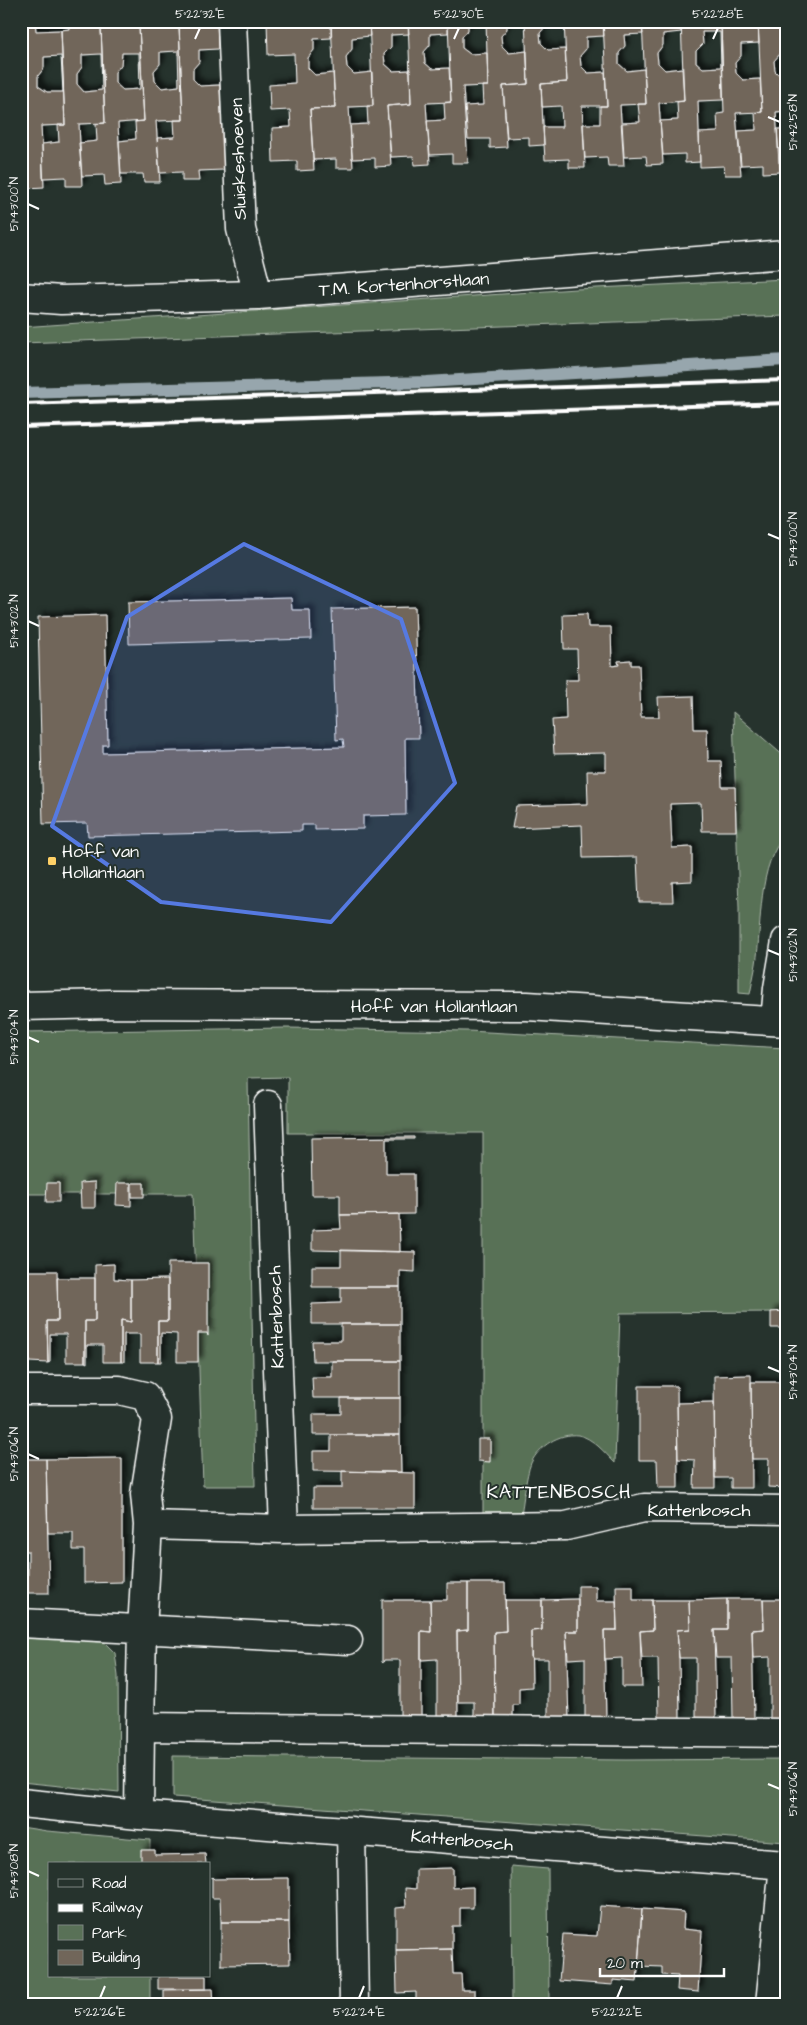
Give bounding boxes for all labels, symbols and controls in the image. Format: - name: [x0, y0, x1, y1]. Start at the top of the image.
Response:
- text: 5°22'32"E: [175, 6, 225, 23]
- text: 5°22'30"E: [434, 6, 484, 23]
- text: 5°22'28"E: [692, 6, 744, 23]
- text: 51°42'58"N: [785, 93, 802, 150]
- street label: Sluiskeshoeven: [224, 98, 253, 220]
- text: 51°43'00"N: [6, 176, 23, 231]
- street label: T.M. Kortenhorstlaan: [318, 266, 490, 303]
- text: 51°43'00"N: [785, 511, 802, 566]
- text: 51°43'02"N: [6, 594, 23, 648]
- place label: Hoff van Hollantlaan: [62, 839, 144, 885]
- marker: Hoff van Hollantlaan: [46, 855, 58, 867]
- text: 51°43'02"N: [785, 928, 802, 982]
- street label: Hoff van Hollantlaan: [351, 994, 517, 1019]
- text: 51°43'04"N: [6, 1009, 23, 1064]
- street label: Kattenbosch: [262, 1265, 291, 1369]
- text: 51°43'04"N: [785, 1344, 802, 1399]
- text: 51°43'06"N: [6, 1426, 23, 1481]
- district label: KATTENBOSCH: [487, 1479, 631, 1506]
- street label: Kattenbosch: [648, 1498, 751, 1523]
- text: 51°43'06"N: [785, 1761, 802, 1816]
- street label: Kattenbosch: [410, 1824, 514, 1857]
- text: 51°43'08"N: [6, 1843, 23, 1898]
- legend: [48, 1862, 210, 1978]
- text: Road: [92, 1873, 127, 1894]
- text: Railway: [92, 1897, 143, 1919]
- text: Park: [92, 1923, 127, 1944]
- scale bar: [600, 1945, 723, 1977]
- text: Building: [92, 1947, 140, 1969]
- text: 20 m: [607, 1953, 643, 1974]
- text: 5°22'26"E: [74, 2004, 126, 2021]
- text: 5°22'24"E: [333, 2004, 385, 2021]
- text: 5°22'22"E: [592, 2004, 642, 2021]

